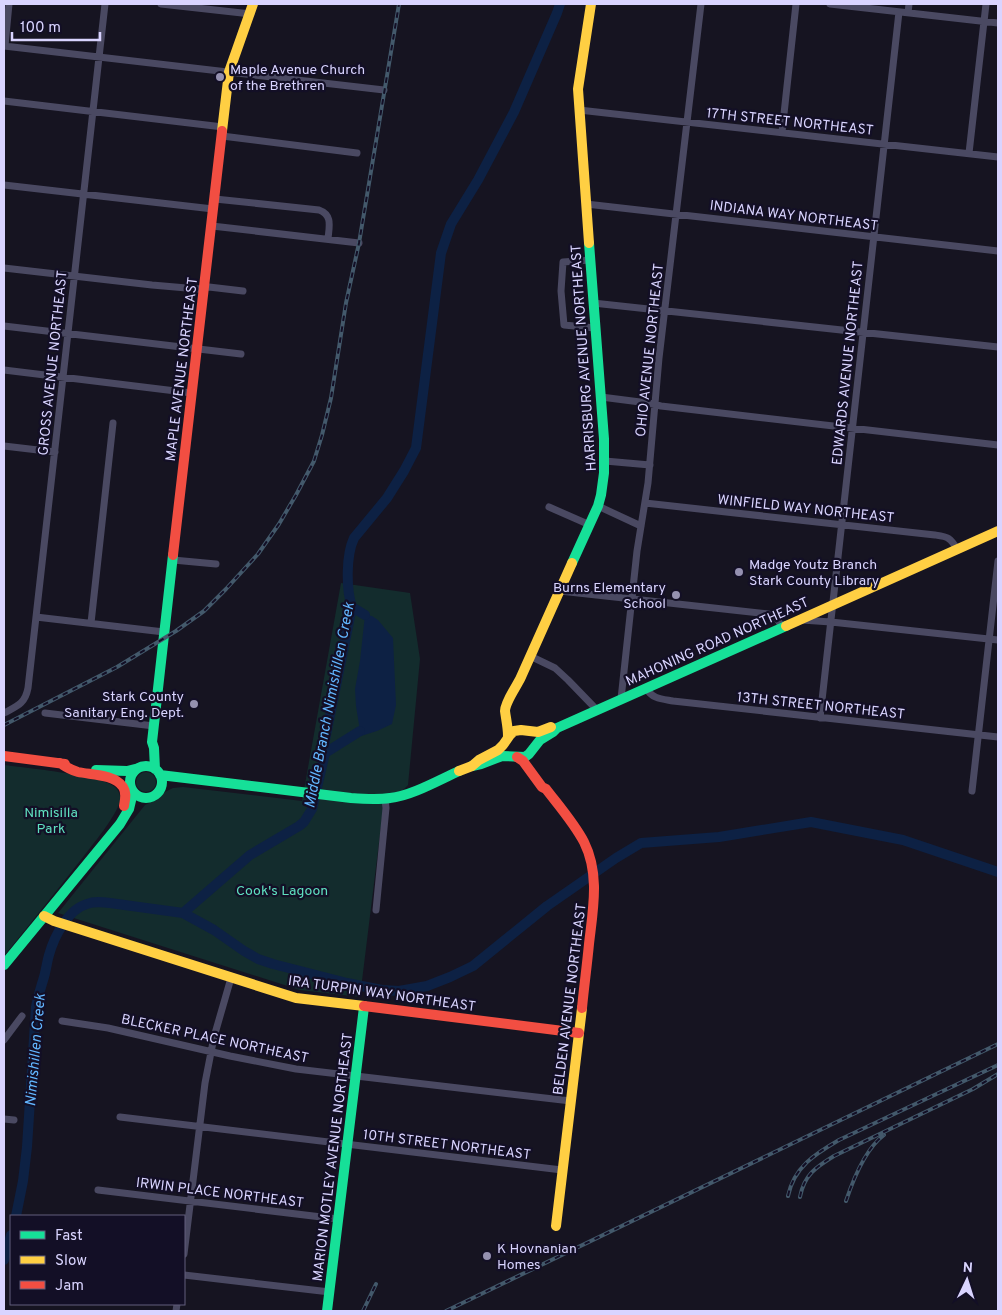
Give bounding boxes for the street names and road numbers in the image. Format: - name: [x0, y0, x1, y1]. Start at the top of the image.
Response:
- street label: 17TH STREET NORTHEAST: [705, 105, 874, 140]
- street label: INDIANA WAY NORTHEAST: [709, 198, 879, 235]
- street label: HARRISBURG AVENUE NORTHEAST: [568, 244, 601, 472]
- street label: EDWARDS AVENUE NORTHEAST: [829, 260, 868, 466]
- street label: OHIO AVENUE NORTHEAST: [633, 263, 668, 438]
- street label: GROSS AVENUE NORTHEAST: [35, 270, 72, 457]
- street label: MAPLE AVENUE NORTHEAST: [163, 276, 202, 462]
- street label: WINFIELD WAY NORTHEAST: [717, 492, 895, 527]
- street label: MAHONING ROAD NORTHEAST: [623, 594, 812, 691]
- street label: 13TH STREET NORTHEAST: [736, 689, 906, 724]
- street label: BELDEN AVENUE NORTHEAST: [550, 902, 591, 1096]
- street label: IRA TURPIN WAY NORTHEAST: [287, 973, 477, 1016]
- street label: BLECKER PLACE NORTHEAST: [119, 1011, 310, 1068]
- street label: MARION MOTLEY AVENUE NORTHEAST: [310, 1032, 357, 1282]
- street label: 10TH STREET NORTHEAST: [362, 1127, 532, 1164]
- street label: IRWIN PLACE NORTHEAST: [135, 1175, 305, 1212]

